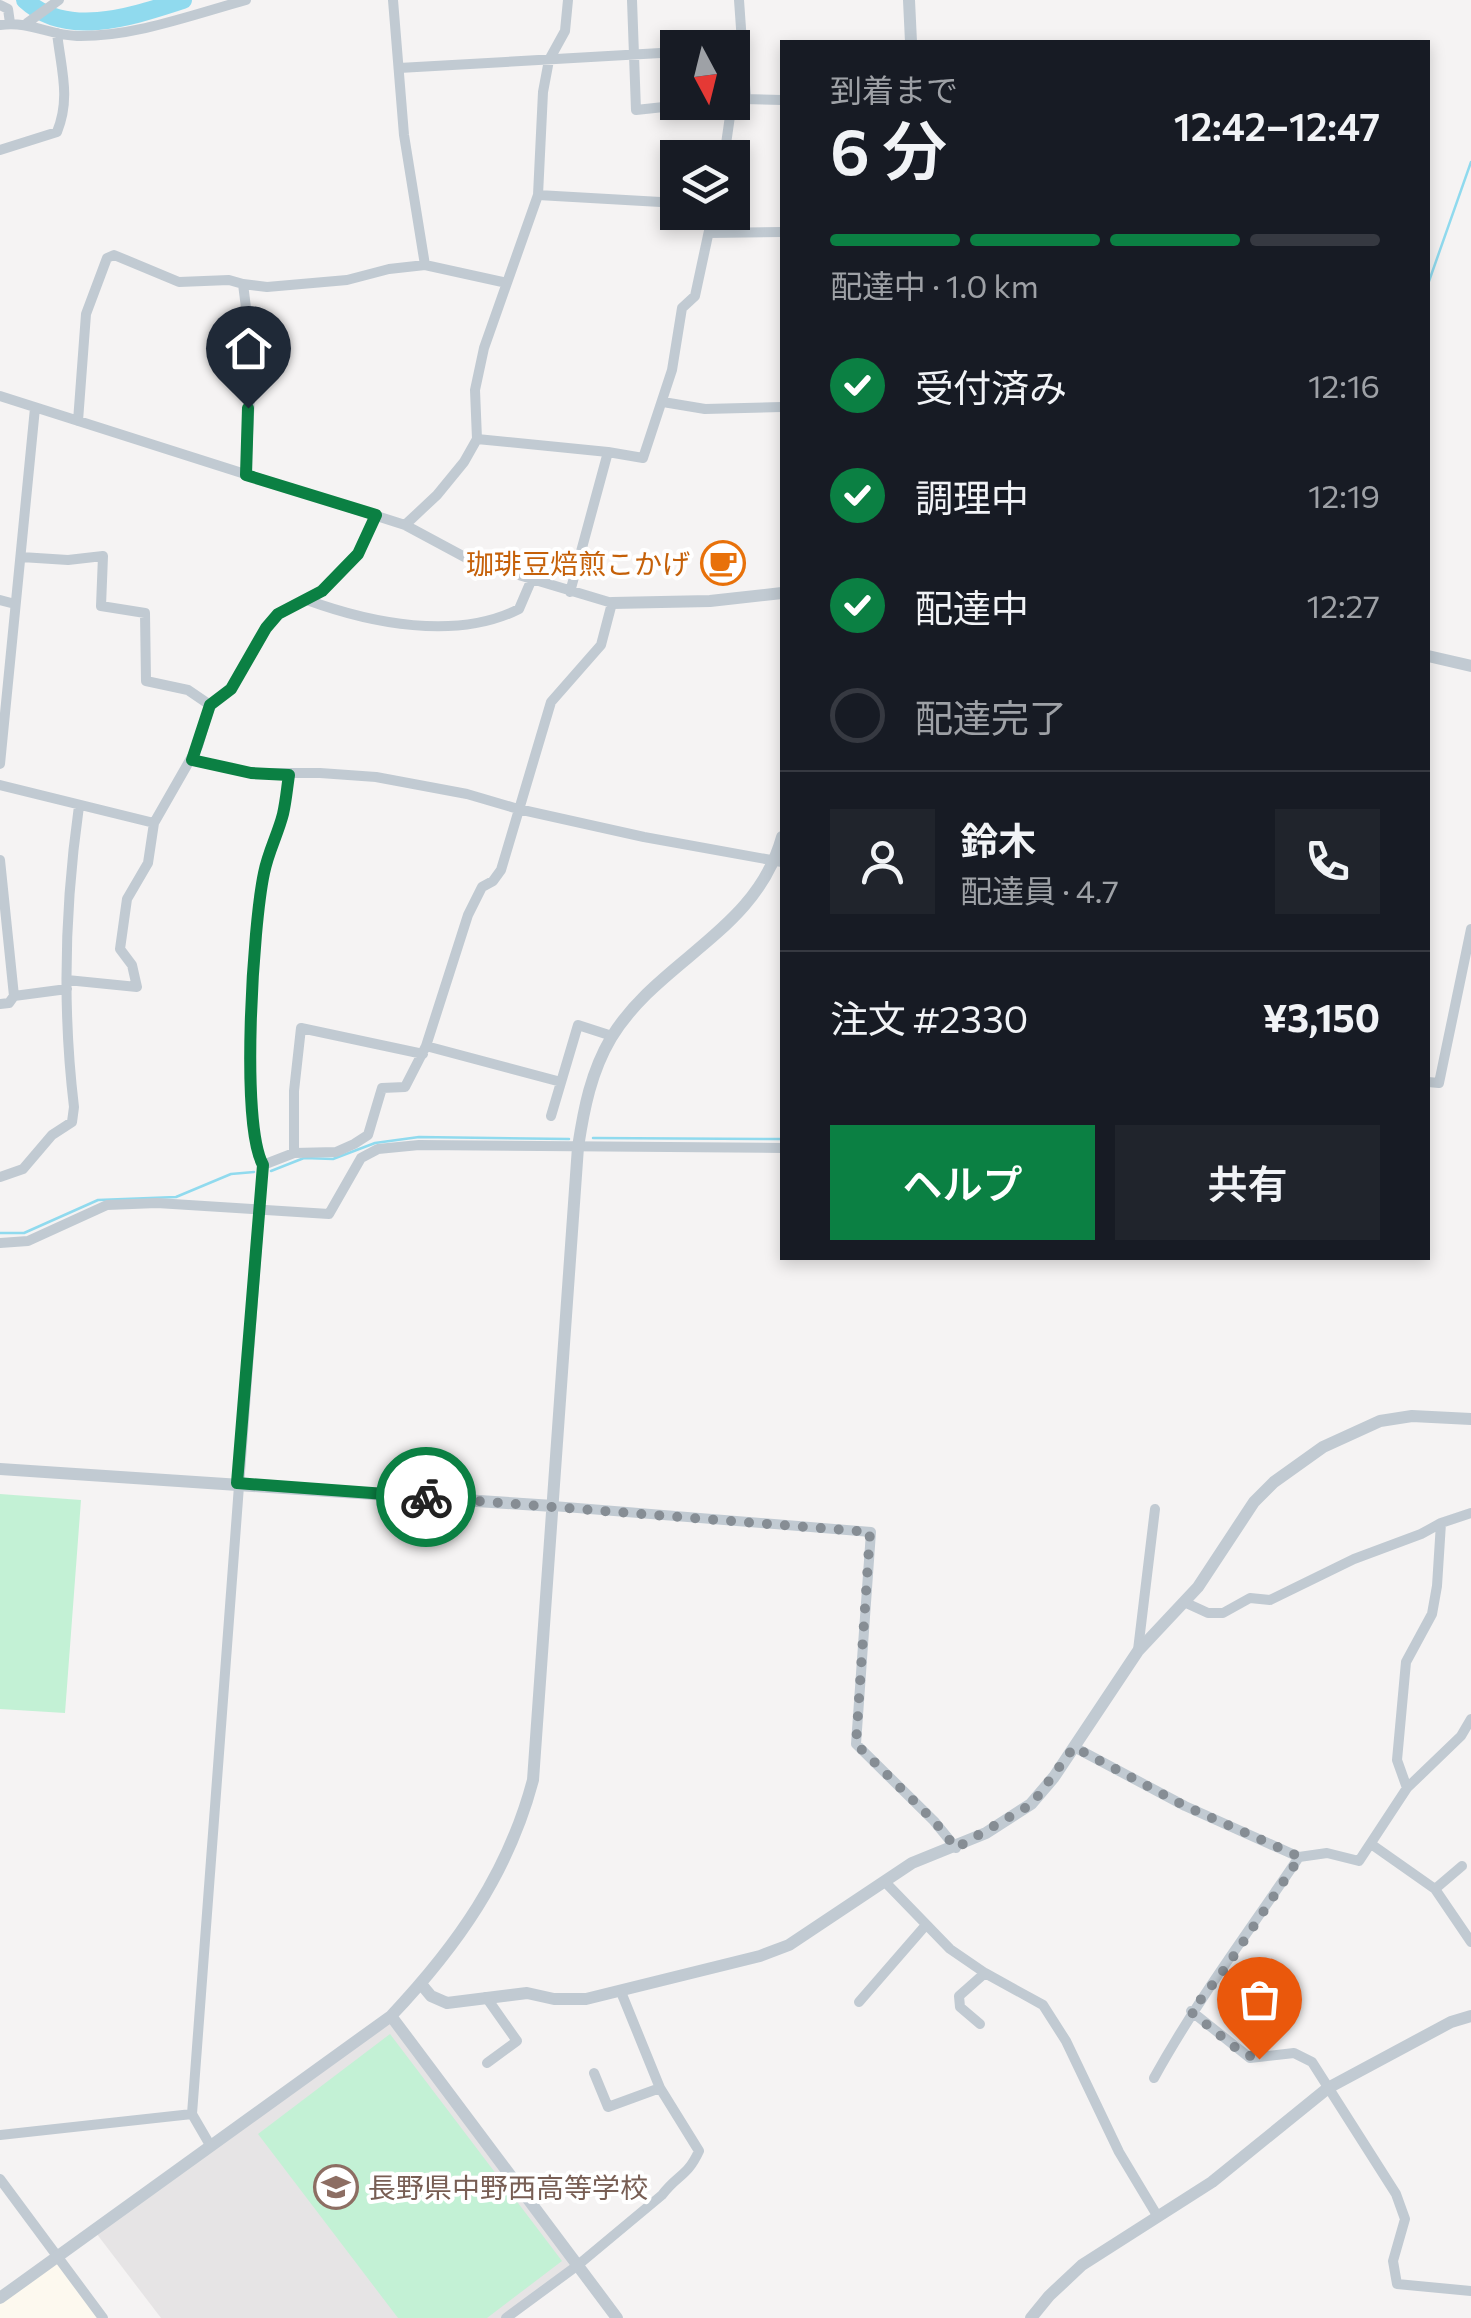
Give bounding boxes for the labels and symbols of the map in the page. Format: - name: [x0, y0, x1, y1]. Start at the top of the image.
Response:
- north arrow: [660, 30, 750, 120]
- pin: [206, 306, 291, 409]
- cafe icon: 珈琲豆焙煎こかげ: [700, 540, 746, 586]
- place label: 珈琲豆焙煎こかげ: [466, 546, 690, 580]
- courier: [376, 1447, 476, 1547]
- pin: [1217, 1957, 1302, 2060]
- school or university icon: 長野県中野西高等学校: [313, 2164, 359, 2210]
- place label: 長野県中野西高等学校: [368, 2170, 648, 2204]

